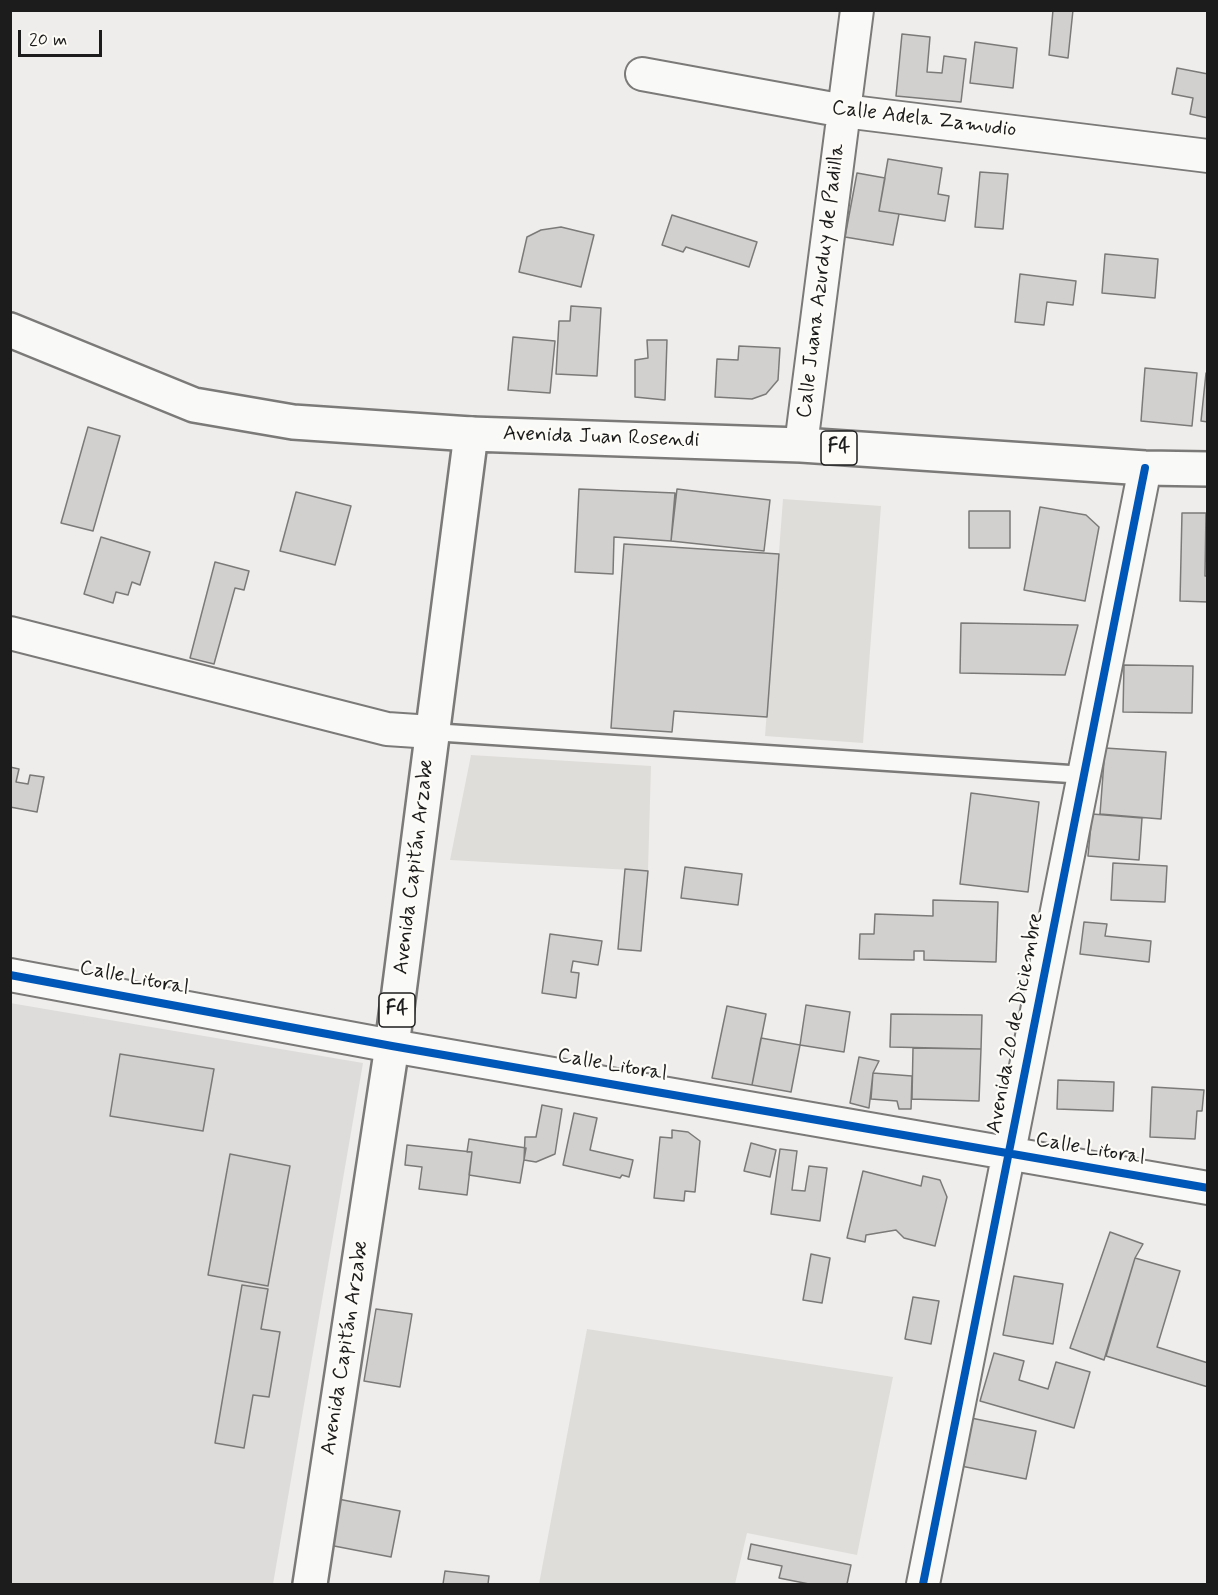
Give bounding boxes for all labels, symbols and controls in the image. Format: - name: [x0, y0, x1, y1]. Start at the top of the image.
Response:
- scale bar: [21, 18, 105, 56]
- text: 20 m: [29, 28, 67, 52]
- street label: Calle Adela Zamudio: [830, 96, 1018, 144]
- street label: Calle Juana Azurduy de Padilla: [793, 142, 851, 420]
- street label: Avenida Juan Rosendi: [502, 422, 700, 454]
- road number: F4: [821, 431, 857, 465]
- street label: Avenida Capitán Arzabe: [389, 758, 441, 976]
- street label: Avenida 20 de Diciembre: [982, 911, 1050, 1135]
- street label: Calle Litoral: [77, 956, 191, 1002]
- road number: F4: [379, 993, 415, 1027]
- street label: Calle Litoral: [555, 1044, 669, 1088]
- street label: Calle Litoral: [1033, 1128, 1147, 1172]
- street label: Avenida Capitán Arzabe: [317, 1239, 375, 1457]

